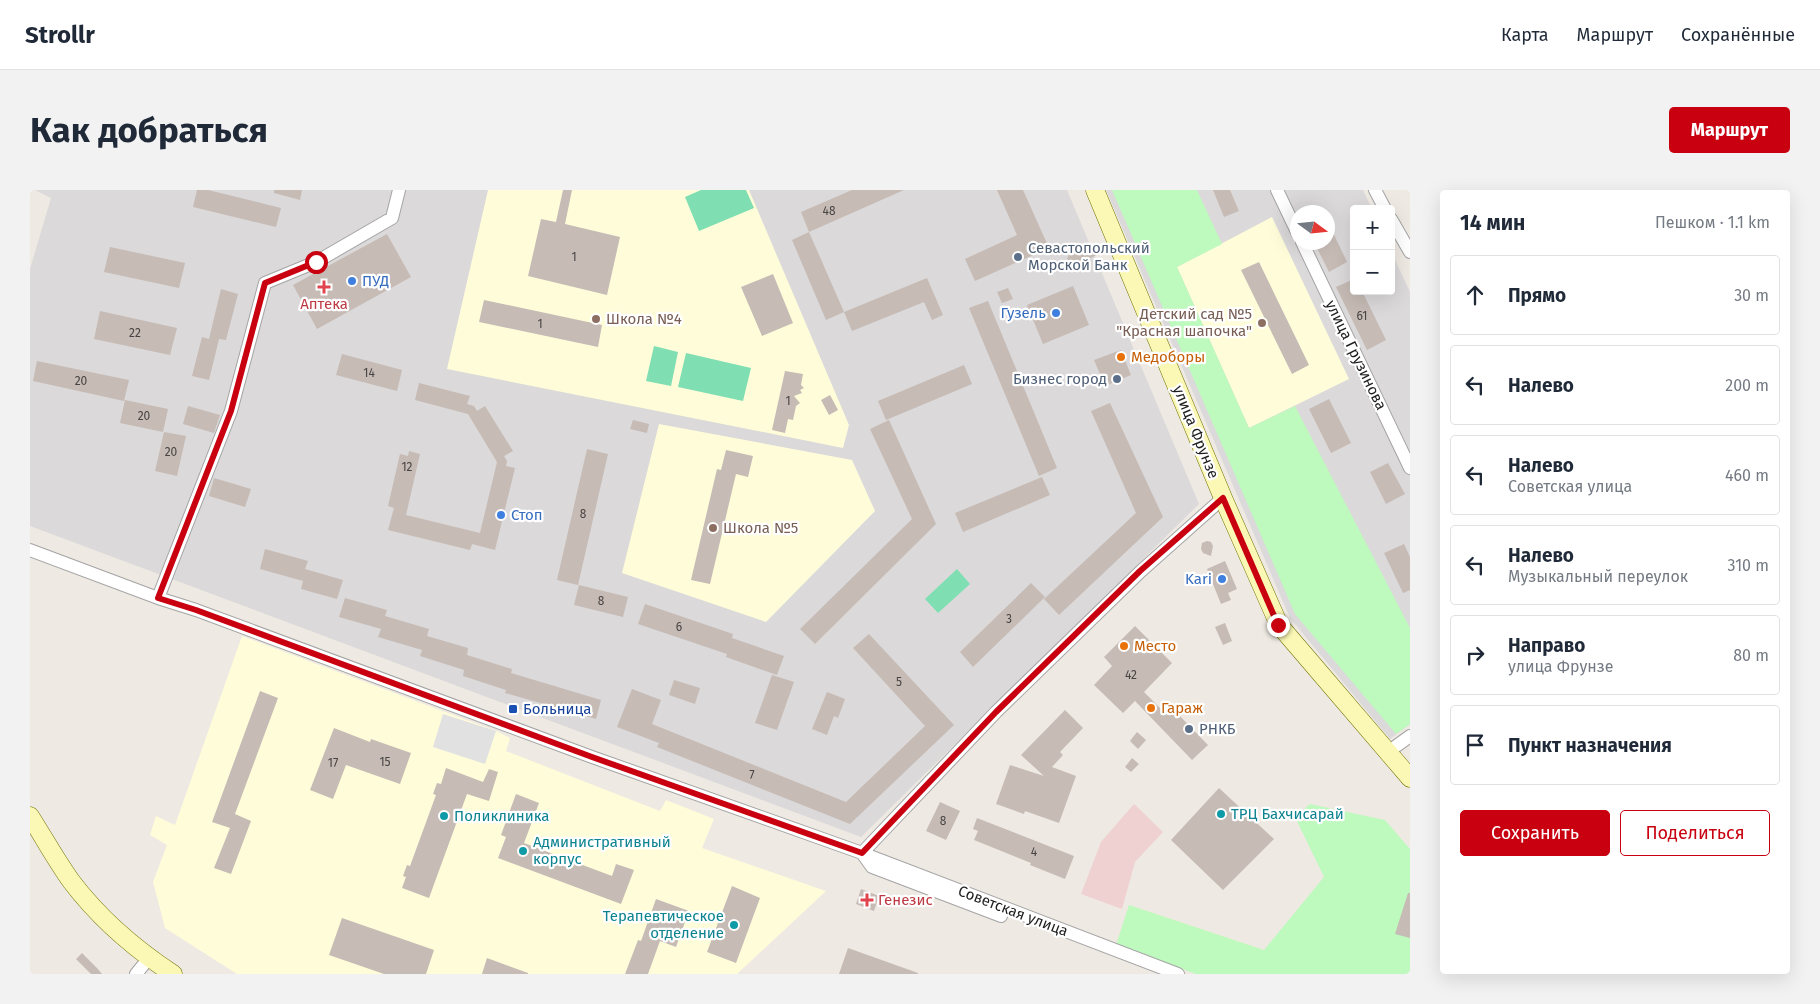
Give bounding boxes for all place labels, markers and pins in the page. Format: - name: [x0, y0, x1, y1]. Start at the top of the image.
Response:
- place label: Севастопольский Морской Банк: [1028, 239, 1150, 274]
- marker: Севастопольский Морской Банк: [1012, 251, 1024, 263]
- place label: ПУД: [362, 272, 389, 290]
- marker: ПУД: [346, 275, 358, 287]
- marker: Аптека: [318, 281, 330, 293]
- place label: Аптека: [300, 295, 348, 313]
- place label: Гузель: [1001, 304, 1046, 322]
- place label: Детский сад №5 "Красная шапочка": [1116, 305, 1252, 340]
- marker: Гузель: [1050, 307, 1062, 319]
- place label: Школа №4: [606, 310, 682, 328]
- marker: Школа №4: [590, 313, 602, 325]
- marker: Детский сад №5 "Красная шапочка": [1256, 317, 1268, 329]
- place label: Медоборы: [1131, 348, 1205, 366]
- marker: Медоборы: [1115, 351, 1127, 363]
- place label: Бизнес город: [1013, 370, 1107, 388]
- marker: Бизнес город: [1111, 373, 1123, 385]
- place label: Стоп: [511, 506, 543, 524]
- marker: Стоп: [495, 509, 507, 521]
- place label: Школа №5: [723, 519, 798, 537]
- marker: Школа №5: [707, 522, 719, 534]
- place label: Kari: [1185, 570, 1212, 588]
- marker: Kari: [1216, 573, 1228, 585]
- place label: Место: [1134, 637, 1176, 655]
- marker: Место: [1118, 640, 1130, 652]
- place label: Гараж: [1161, 699, 1203, 717]
- place label: Больница: [523, 700, 592, 718]
- marker: Гараж: [1145, 702, 1157, 714]
- marker: Больница: [507, 703, 519, 715]
- place label: РНКБ: [1199, 720, 1236, 738]
- marker: РНКБ: [1183, 723, 1195, 735]
- place label: ТРЦ Бахчисарай: [1231, 805, 1344, 823]
- place label: Поликлиника: [454, 807, 549, 825]
- marker: ТРЦ Бахчисарай: [1215, 808, 1227, 820]
- marker: Поликлиника: [438, 810, 450, 822]
- place label: Административный корпус: [533, 833, 671, 868]
- marker: Административный корпус: [517, 845, 529, 857]
- place label: Генезис: [878, 891, 933, 909]
- marker: Генезис: [860, 893, 874, 907]
- place label: Терапевтическое отделение: [603, 907, 724, 942]
- marker: Терапевтическое отделение: [728, 919, 740, 931]

